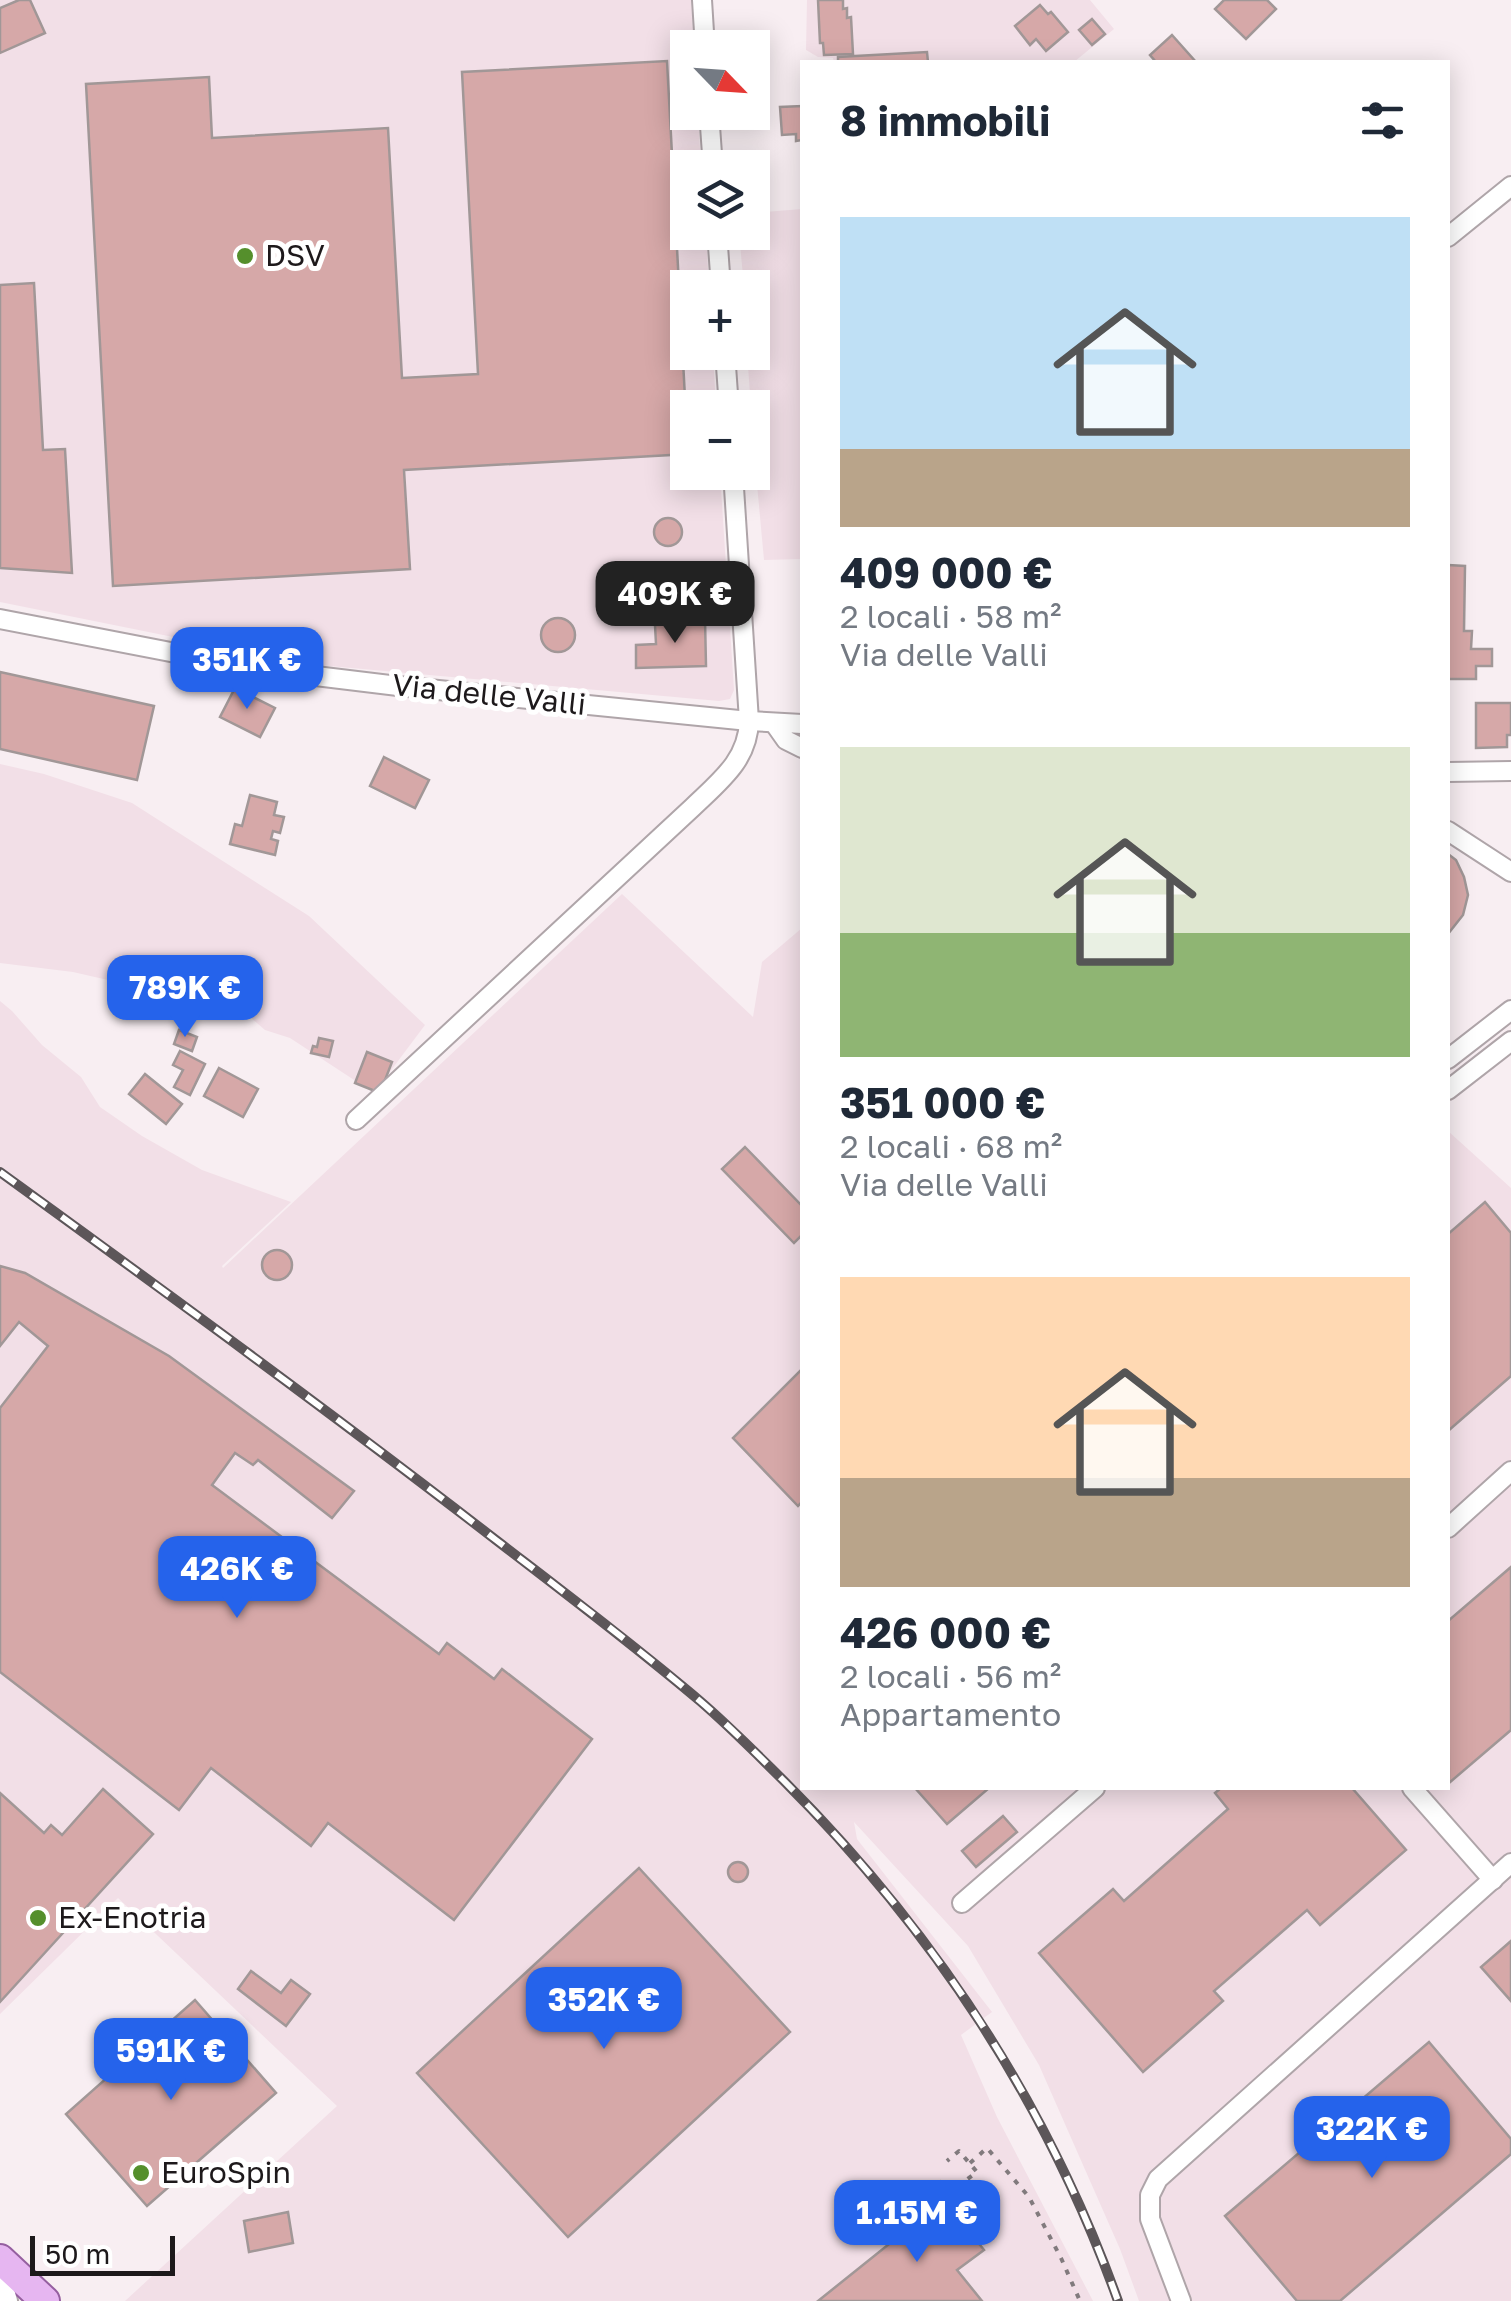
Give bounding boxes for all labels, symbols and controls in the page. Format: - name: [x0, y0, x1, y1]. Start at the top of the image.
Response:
- north arrow: [670, 30, 770, 130]
- map controls: [670, 30, 770, 490]
- icon: filters: [1355, 93, 1410, 148]
- text: 8 immobili: [840, 95, 1051, 145]
- button: layers: [670, 150, 770, 250]
- place label: DSV: [265, 237, 325, 273]
- marker: DSV: [234, 245, 256, 267]
- button: +: [670, 270, 770, 370]
- icon: home: [1035, 282, 1215, 462]
- button: −: [670, 390, 770, 490]
- text: 409 000 €: [840, 547, 1053, 597]
- pin: 409K €: [594, 561, 756, 646]
- text: 409K €: [618, 574, 732, 612]
- text: 2 locali · 58 m²: [840, 597, 1062, 635]
- pin: 351K €: [166, 627, 328, 712]
- text: Via delle Valli: [840, 635, 1048, 673]
- text: 351K €: [192, 640, 302, 678]
- street label: Via delle Valli: [390, 666, 588, 722]
- icon: home: [1035, 812, 1215, 992]
- pin: 789K €: [104, 955, 266, 1040]
- text: 789K €: [129, 968, 241, 1006]
- text: 351 000 €: [840, 1077, 1045, 1127]
- text: 2 locali · 68 m²: [840, 1127, 1062, 1165]
- text: Via delle Valli: [840, 1165, 1048, 1203]
- icon: home: [1035, 1342, 1215, 1522]
- pin: 426K €: [156, 1536, 318, 1621]
- text: 426K €: [180, 1549, 294, 1587]
- text: 426 000 €: [840, 1607, 1051, 1657]
- text: 2 locali · 56 m²: [840, 1657, 1061, 1695]
- text: Appartamento: [840, 1695, 1061, 1733]
- place label: Ex-Enotria: [58, 1899, 206, 1935]
- marker: Ex-Enotria: [27, 1907, 49, 1929]
- pin: 352K €: [523, 1967, 685, 2052]
- text: 352K €: [548, 1980, 660, 2018]
- pin: 591K €: [90, 2018, 252, 2103]
- text: 591K €: [116, 2031, 226, 2069]
- pin: 322K €: [1291, 2096, 1453, 2181]
- text: 322K €: [1316, 2109, 1428, 2147]
- place label: EuroSpin: [161, 2154, 291, 2190]
- marker: EuroSpin: [130, 2162, 152, 2184]
- pin: 1.15M €: [825, 2180, 1009, 2265]
- text: 1.15M €: [856, 2193, 978, 2231]
- scale bar: [30, 2231, 175, 2276]
- text: 50 m: [45, 2237, 110, 2270]

